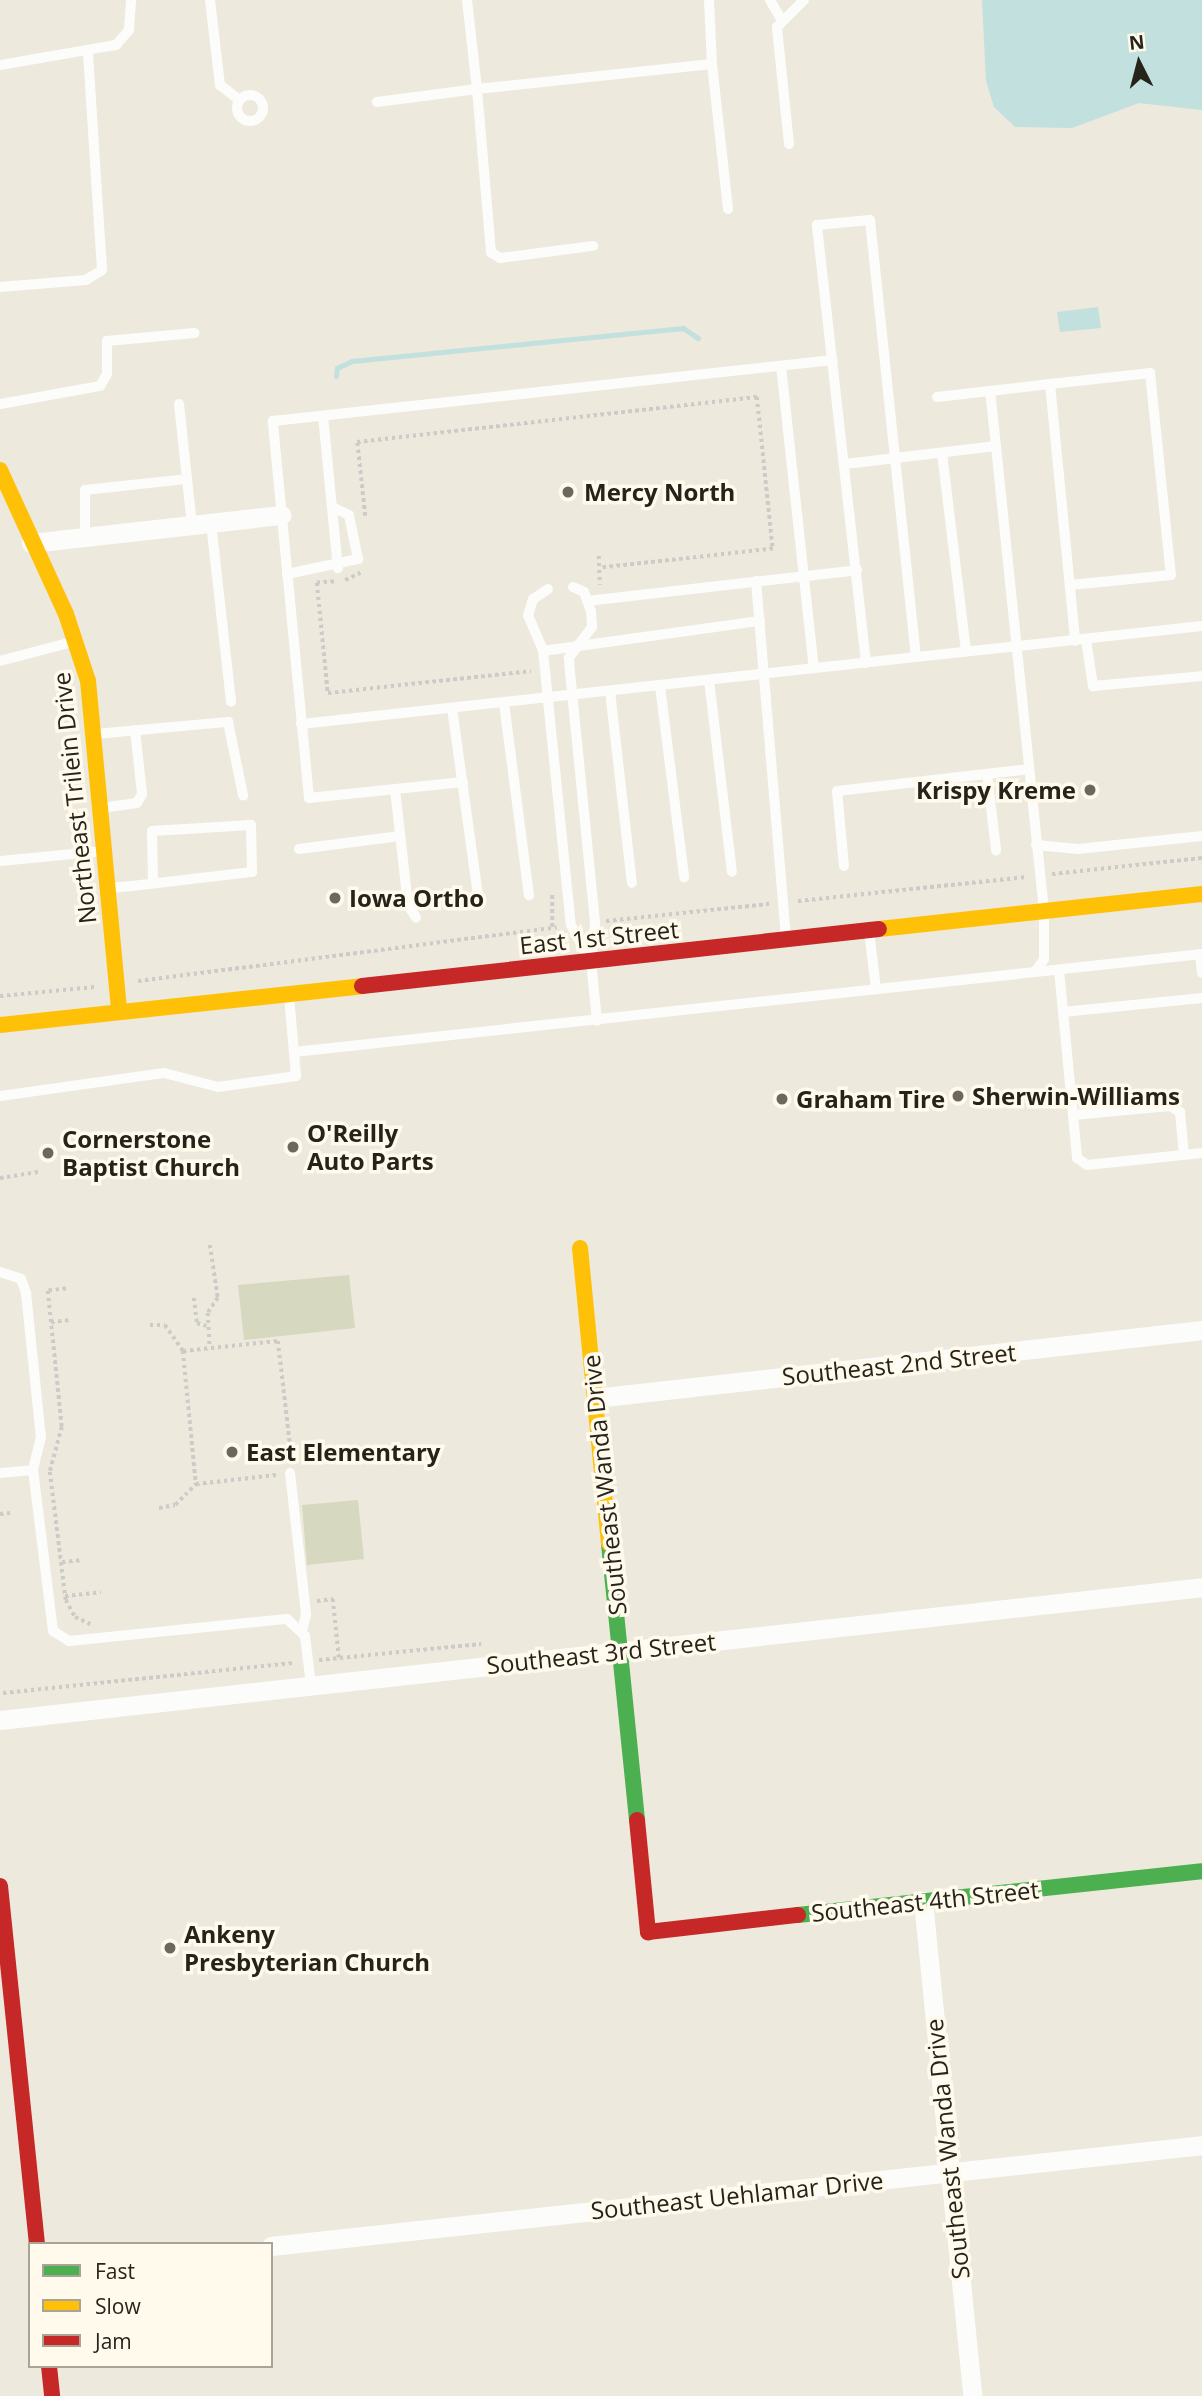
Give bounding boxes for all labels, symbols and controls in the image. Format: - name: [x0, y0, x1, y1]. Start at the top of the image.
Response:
- north arrow: [1104, 28, 1174, 98]
- text: N: [1128, 28, 1146, 56]
- place label: Mercy North: [584, 478, 735, 506]
- marker: Mercy North: [558, 482, 578, 502]
- street label: Northeast Trilein Drive: [46, 671, 102, 925]
- place label: Krispy Kreme: [916, 776, 1076, 804]
- marker: Krispy Kreme: [1082, 782, 1098, 798]
- place label: Iowa Ortho: [349, 884, 484, 912]
- marker: Iowa Ortho: [327, 890, 343, 906]
- street label: East 1st Street: [518, 914, 680, 960]
- place label: Sherwin-Williams: [972, 1082, 1180, 1110]
- place label: Graham Tire: [796, 1085, 945, 1113]
- marker: Sherwin-Williams: [950, 1088, 966, 1104]
- marker: Graham Tire: [774, 1091, 790, 1107]
- place label: O'Reilly Auto Parts: [307, 1119, 434, 1175]
- place label: Cornerstone Baptist Church: [62, 1125, 240, 1181]
- marker: O'Reilly Auto Parts: [285, 1139, 301, 1155]
- marker: Cornerstone Baptist Church: [40, 1145, 56, 1161]
- street label: Southeast 2nd Street: [781, 1337, 1017, 1391]
- street label: Southeast Wanda Drive: [576, 1353, 632, 1617]
- place label: East Elementary: [246, 1438, 440, 1466]
- marker: East Elementary: [224, 1444, 240, 1460]
- street label: Southeast 3rd Street: [485, 1627, 717, 1679]
- street label: Southeast 4th Street: [810, 1875, 1040, 1927]
- place label: Ankeny Presbyterian Church: [184, 1920, 430, 1976]
- marker: Ankeny Presbyterian Church: [162, 1940, 178, 1956]
- street label: Southeast Wanda Drive: [919, 2017, 975, 2281]
- street label: Southeast Uehlamar Drive: [589, 2165, 885, 2225]
- legend: [28, 2242, 273, 2368]
- text: Fast: [95, 2257, 135, 2285]
- text: Slow: [95, 2292, 141, 2320]
- text: Jam: [95, 2327, 132, 2355]

